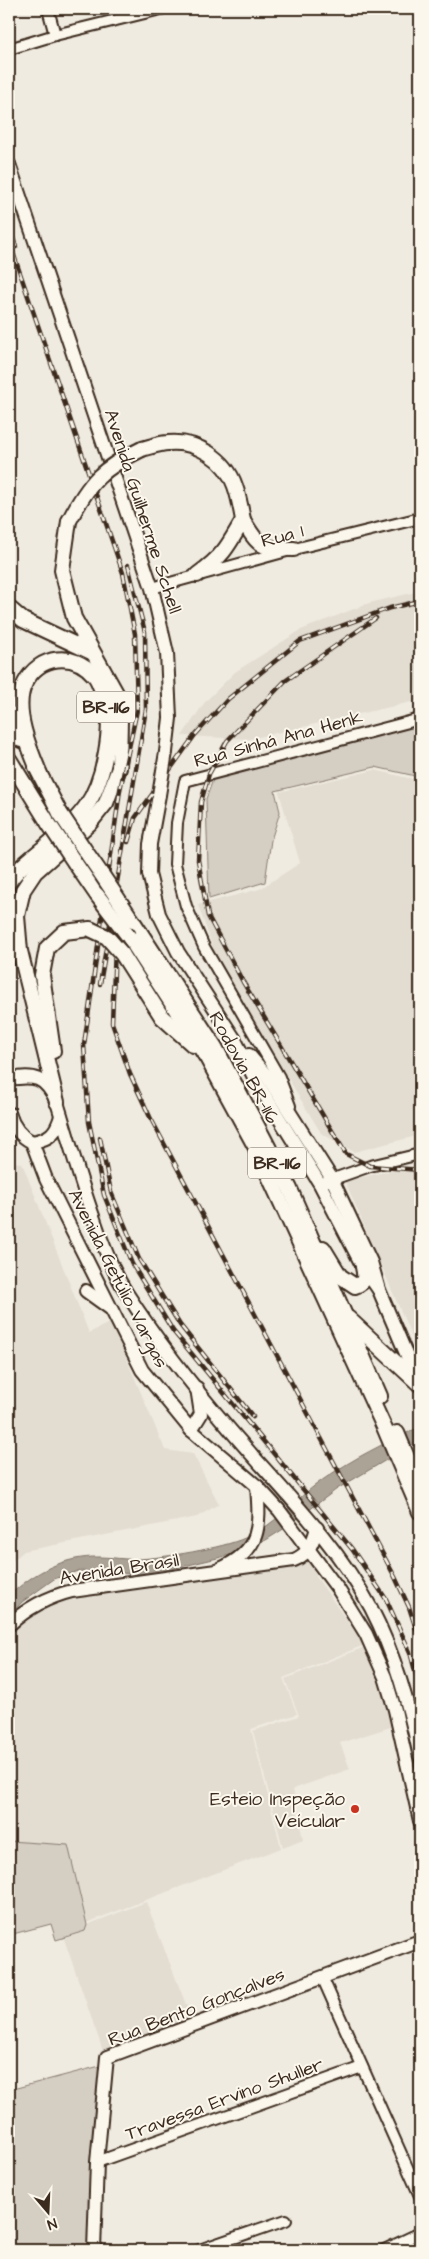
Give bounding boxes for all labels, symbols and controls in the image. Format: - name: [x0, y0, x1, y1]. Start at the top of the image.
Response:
- street label: Avenida Guilherme Schell: [97, 406, 188, 617]
- street label: Rua 1: [258, 518, 307, 555]
- road number: BR-116: [77, 692, 135, 722]
- street label: Rua Sinhá Ana Henk: [191, 704, 366, 775]
- street label: Rodovia BR-116: [202, 1007, 286, 1129]
- road number: BR-116: [248, 1148, 306, 1178]
- street label: Avenida Getúlio Vargas: [60, 1184, 175, 1373]
- street label: Avenida Brasil: [57, 1547, 181, 1592]
- place label: Esteio Inspeção Veícular: [210, 1786, 346, 1835]
- marker: Esteio Inspeção Veícular: [349, 1803, 361, 1815]
- street label: Rua Bento Gonçalves: [104, 1961, 289, 2054]
- street label: Travessa Ervino Shuller: [122, 2051, 328, 2148]
- north arrow: [22, 2186, 72, 2236]
- text: N: [44, 2212, 59, 2234]

